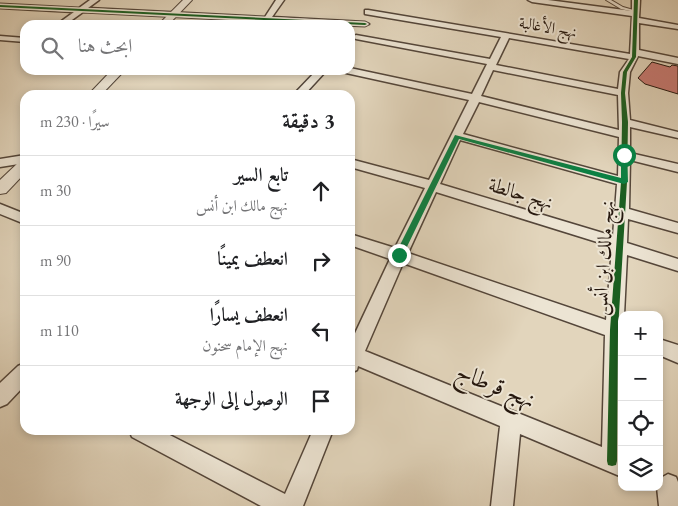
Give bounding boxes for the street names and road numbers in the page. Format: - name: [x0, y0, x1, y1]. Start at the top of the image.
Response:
- street label: نهج الأغالبة: [517, 11, 579, 46]
- street label: نهج جالطة: [484, 171, 556, 220]
- street label: نهج مالك ابن أنس: [585, 199, 625, 317]
- street label: نهج قرطاج: [449, 355, 540, 421]

